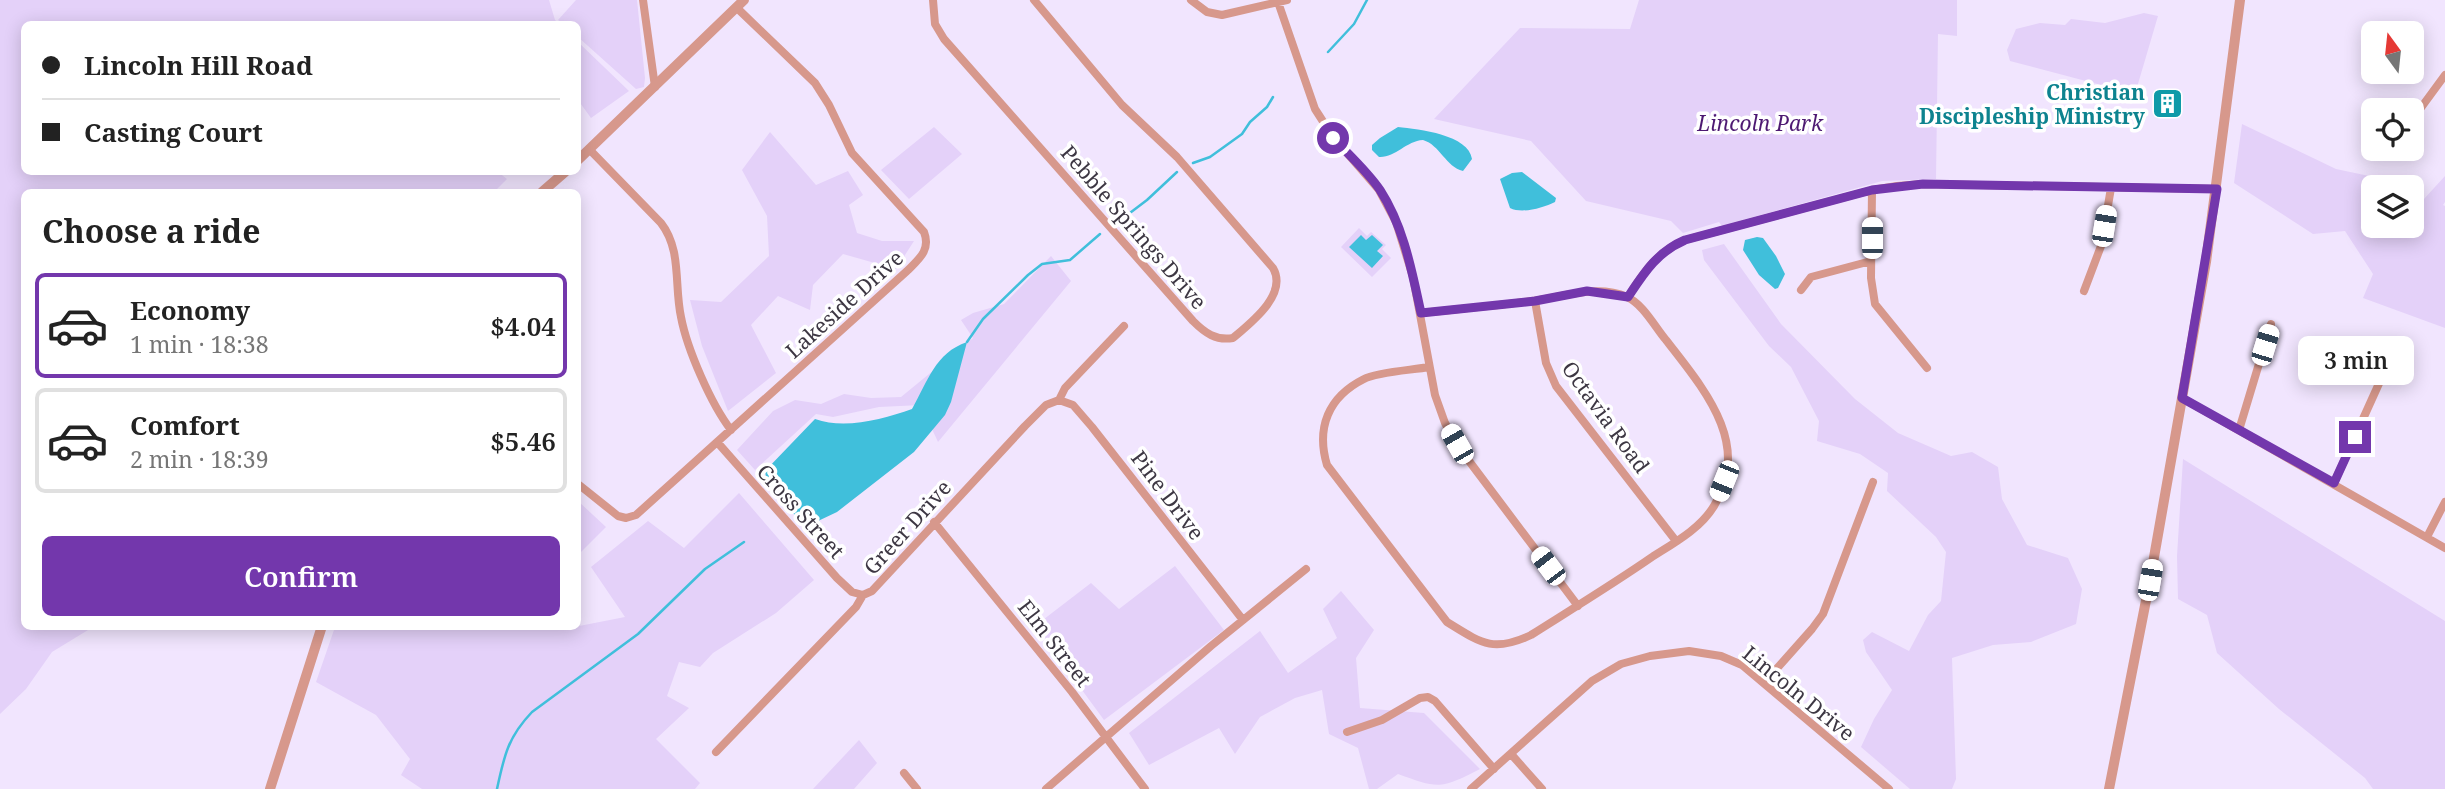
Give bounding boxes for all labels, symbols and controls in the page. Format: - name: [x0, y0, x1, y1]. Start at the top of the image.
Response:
- north arrow: [2361, 21, 2424, 84]
- map controls: [2361, 21, 2424, 238]
- text: Lincoln Hill Road: [84, 47, 313, 83]
- place label: Christian Discipleship Ministry: [1919, 78, 2146, 130]
- building icon: Christian Discipleship Ministry: [2151, 87, 2185, 121]
- button: locate: [2361, 98, 2424, 161]
- park label: Lincoln Park: [1696, 109, 1824, 137]
- text: Casting Court: [84, 114, 263, 150]
- route start: [1317, 122, 1349, 154]
- street label: Pebble Springs Drive: [1055, 139, 1213, 315]
- button: layers: [2361, 175, 2424, 238]
- car: [2091, 204, 2118, 248]
- text: Choose a ride: [42, 209, 261, 252]
- car: [1862, 217, 1883, 259]
- street label: Lakeside Drive: [779, 244, 909, 364]
- text: Economy: [130, 292, 250, 328]
- icon: car: [46, 294, 109, 357]
- text: $4.04: [490, 308, 556, 344]
- car: [2249, 322, 2282, 368]
- text: 1 min · 18:38: [130, 328, 268, 360]
- callout: 3 min: [2297, 336, 2413, 384]
- text: 3 min: [2324, 344, 2388, 376]
- street label: Octavia Road: [1556, 355, 1656, 479]
- text: Comfort: [130, 407, 240, 443]
- icon: car: [46, 409, 109, 472]
- car: [1438, 421, 1477, 467]
- route end: [2339, 421, 2371, 453]
- text: $5.46: [490, 423, 556, 459]
- text: 2 min · 18:39: [130, 443, 268, 475]
- street label: Pine Drive: [1125, 445, 1211, 545]
- street label: Cross Street: [751, 458, 851, 564]
- car: [1707, 458, 1742, 504]
- street label: Greer Drive: [857, 474, 957, 580]
- button: Confirm: [42, 536, 560, 616]
- car: [1527, 543, 1570, 589]
- car: [2137, 557, 2164, 603]
- street label: Elm Street: [1012, 594, 1098, 692]
- street label: Lincoln Drive: [1737, 639, 1861, 747]

